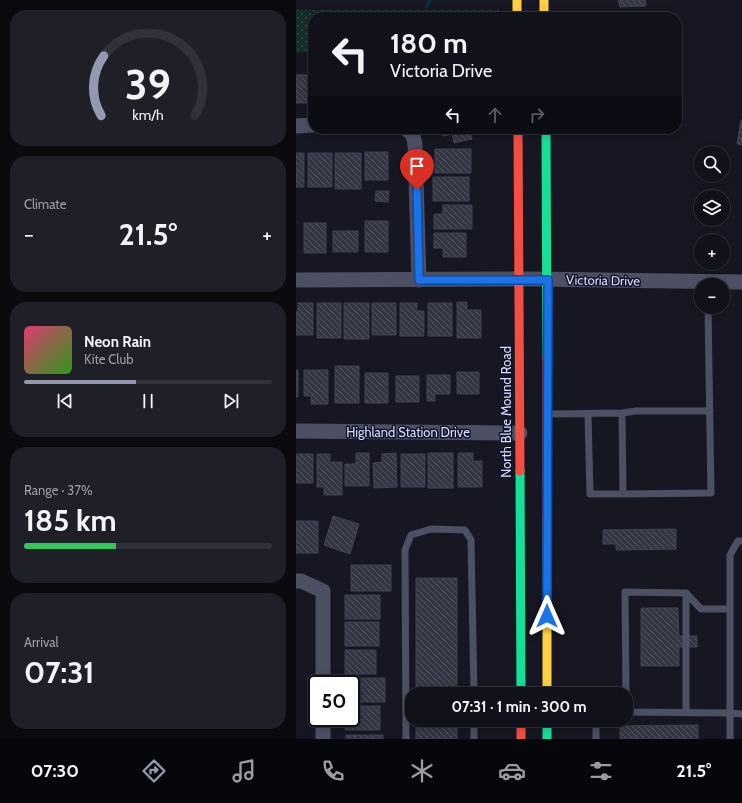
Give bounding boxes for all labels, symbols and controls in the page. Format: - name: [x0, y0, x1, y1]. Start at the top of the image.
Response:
- text: 180 m: [390, 26, 468, 60]
- icon: left: [324, 28, 376, 80]
- text: 39: [125, 59, 171, 109]
- text: Victoria Drive: [390, 60, 492, 82]
- icon: left: [442, 104, 464, 126]
- icon: ahead: [484, 104, 506, 126]
- icon: right: [526, 104, 548, 126]
- text: km/h: [132, 105, 164, 123]
- map controls: [694, 146, 730, 314]
- button: search: [694, 146, 730, 182]
- pin: [400, 149, 434, 190]
- icon: arrive: [406, 155, 428, 177]
- button: layers: [694, 190, 730, 226]
- text: Climate: [24, 196, 66, 212]
- text: 21.5°: [119, 216, 177, 253]
- text: −: [24, 221, 34, 248]
- text: +: [262, 221, 272, 248]
- button: +: [694, 234, 730, 270]
- street label: Victoria Drive: [566, 271, 640, 289]
- button: −: [694, 278, 730, 314]
- text: Neon Rain: [84, 333, 151, 351]
- street label: North Blue Mound Road: [498, 346, 514, 478]
- text: Kite Club: [84, 351, 133, 367]
- icon: previous: [54, 390, 76, 412]
- icon: pause: [137, 390, 159, 412]
- icon: next: [220, 390, 242, 412]
- street label: Highland Station Drive: [346, 424, 470, 440]
- text: Range · 37%: [24, 482, 93, 498]
- text: 185 km: [24, 502, 117, 539]
- position arrow: [526, 595, 568, 637]
- text: Arrival: [24, 634, 59, 650]
- text: 07:31: [24, 654, 94, 691]
- speed limit sign: 50: [308, 675, 360, 727]
- text: 07:31 · 1 min · 300 m: [451, 698, 587, 716]
- icon: directions: [140, 757, 168, 785]
- icon: music: [230, 757, 258, 785]
- icon: phone: [319, 757, 347, 785]
- icon: climate: [408, 757, 436, 785]
- icon: car: [498, 757, 526, 785]
- icon: filters: [587, 757, 615, 785]
- text: 07:30: [31, 760, 79, 782]
- text: 21.5°: [676, 760, 711, 782]

